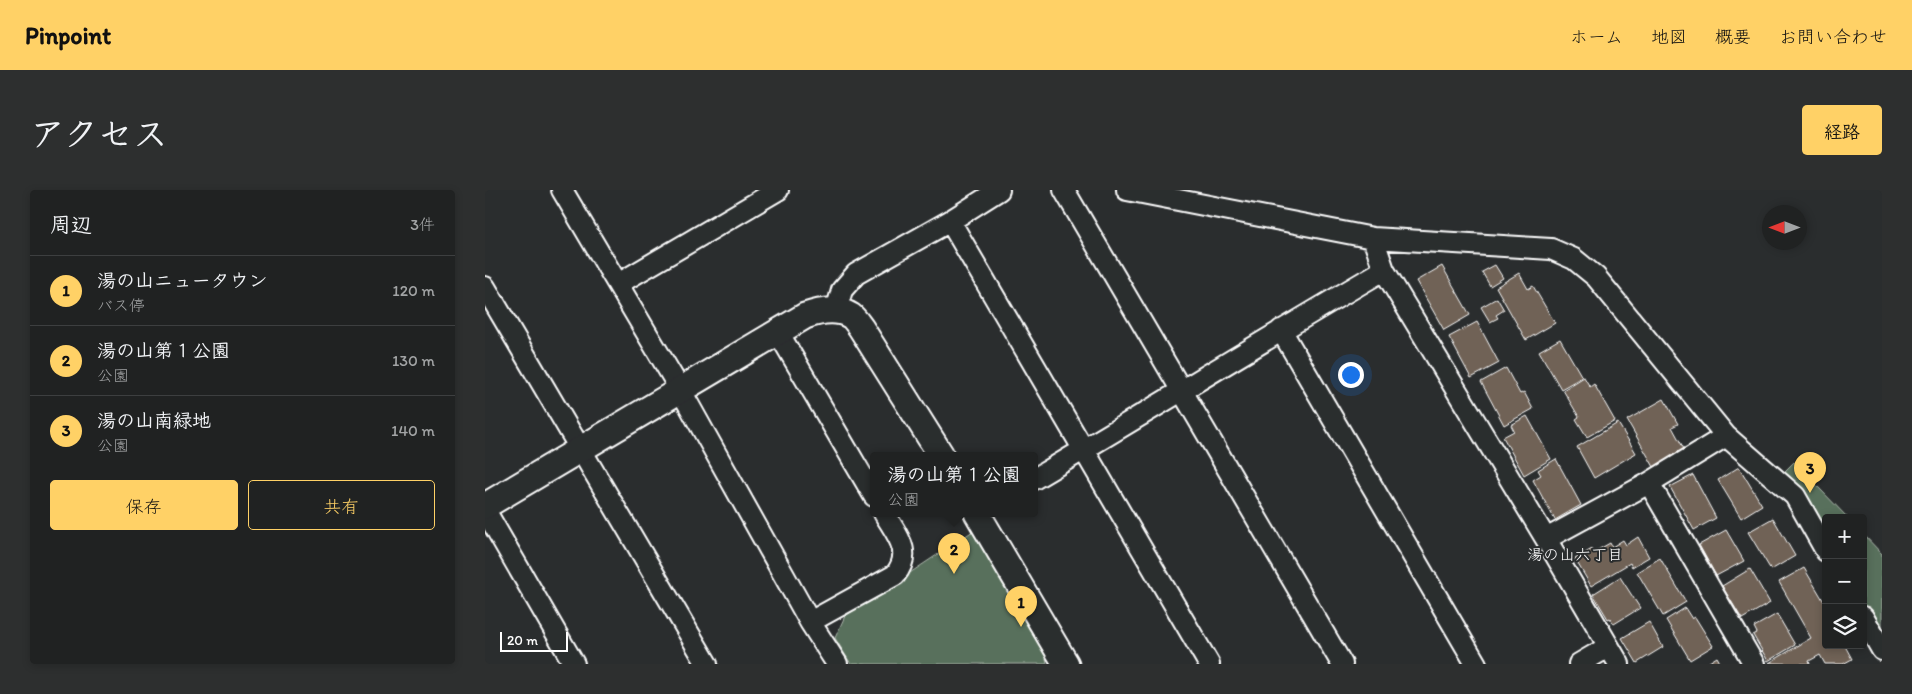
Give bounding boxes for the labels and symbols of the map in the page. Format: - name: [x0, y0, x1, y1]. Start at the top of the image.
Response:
- north arrow: [1762, 205, 1807, 250]
- your location: [1338, 362, 1364, 388]
- pin: 3: [1794, 452, 1826, 493]
- pin: 2: [938, 533, 970, 574]
- district label: 湯の山六丁目: [1527, 545, 1623, 564]
- pin: 1: [1005, 586, 1037, 627]
- scale bar: [500, 629, 567, 652]

